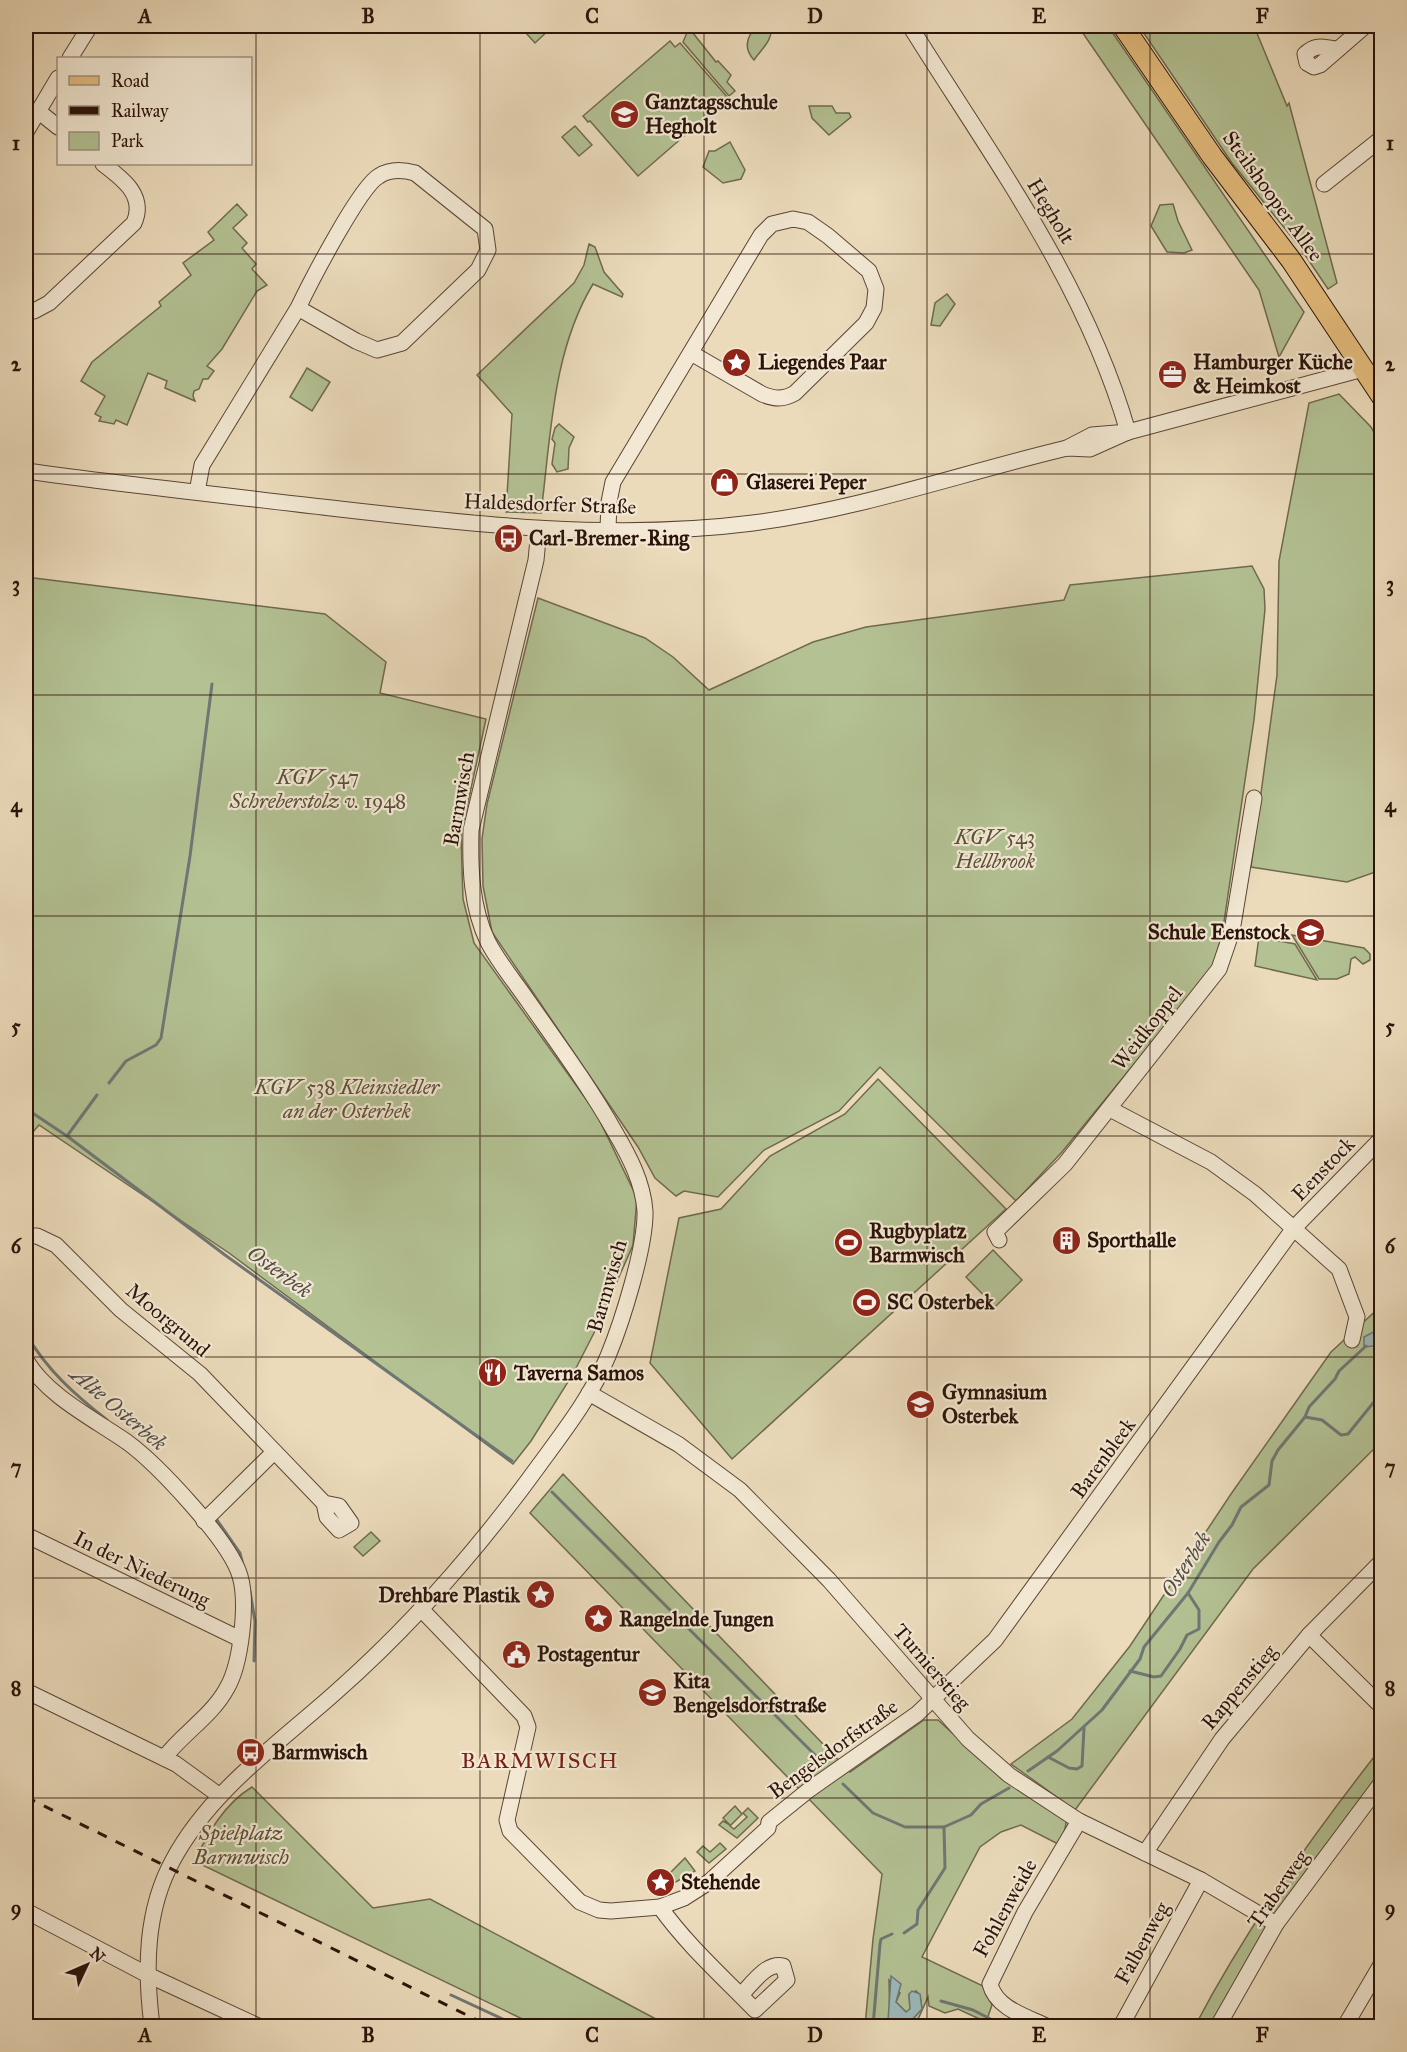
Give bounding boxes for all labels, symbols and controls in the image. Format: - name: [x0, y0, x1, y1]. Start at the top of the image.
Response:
- text: A: [136, 4, 152, 28]
- text: B: [361, 4, 375, 28]
- text: C: [585, 4, 599, 28]
- text: D: [807, 4, 823, 28]
- text: E: [1032, 4, 1047, 28]
- text: F: [1255, 4, 1269, 28]
- legend: [57, 57, 252, 165]
- text: Road: [111, 70, 149, 92]
- place label: Ganztagsschule Hegholt: [645, 89, 778, 139]
- school or university icon: Ganztagsschule Hegholt: [608, 98, 640, 130]
- text: Railway: [111, 100, 169, 122]
- street label: Steilshooper Allee: [1217, 126, 1329, 267]
- text: Park: [111, 130, 144, 152]
- text: 1: [12, 131, 20, 155]
- text: 1: [1386, 131, 1394, 155]
- street label: Hegholt: [1021, 174, 1081, 249]
- place icon: Liegendes Paar: [721, 346, 753, 378]
- place label: Liegendes Paar: [758, 349, 888, 375]
- place label: Hamburger Küche & Heimkost: [1193, 349, 1353, 399]
- text: 2: [11, 352, 22, 376]
- text: 2: [1385, 352, 1396, 376]
- office icon: Hamburger Küche & Heimkost: [1156, 358, 1188, 390]
- shop icon: Glaserei Peper: [709, 466, 741, 498]
- place label: Glaserei Peper: [746, 469, 868, 495]
- street label: Haldesdorfer Straße: [463, 488, 637, 520]
- bus stop icon: Carl-Bremer-Ring: [492, 522, 524, 554]
- place label: Carl-Bremer-Ring: [529, 525, 690, 551]
- text: 3: [12, 572, 20, 597]
- text: 3: [1386, 572, 1394, 597]
- street label: Barmwisch: [438, 749, 480, 848]
- park label: KGV 547 Schreberstolz v. 1948: [229, 764, 406, 814]
- text: 4: [10, 793, 22, 818]
- text: 4: [1384, 793, 1396, 818]
- park label: KGV 543 Hellbrook: [954, 824, 1036, 874]
- school or university icon: Schule Eenstock: [1295, 916, 1327, 948]
- place label: Schule Eenstock: [1148, 919, 1291, 945]
- street label: Weidkoppel: [1106, 980, 1188, 1075]
- text: 5: [11, 1014, 21, 1038]
- text: 5: [1385, 1014, 1395, 1038]
- park label: KGV 538 Kleinsiedler an der Osterbek: [254, 1074, 440, 1124]
- street label: Eenstock: [1286, 1131, 1360, 1207]
- place label: Rugbyplatz Barmwisch: [869, 1218, 967, 1268]
- building icon: Sporthalle: [1050, 1224, 1082, 1256]
- sports icon: Rugbyplatz Barmwisch: [832, 1227, 864, 1259]
- place label: Sporthalle: [1087, 1227, 1176, 1253]
- text: 6: [11, 1234, 23, 1258]
- text: 6: [1385, 1234, 1397, 1258]
- street label: Barmwisch: [581, 1236, 633, 1336]
- water label: Osterbek: [242, 1239, 317, 1304]
- street label: Moorgrund: [121, 1277, 216, 1363]
- sports icon: SC Osterbek: [850, 1286, 882, 1318]
- place label: SC Osterbek: [887, 1289, 996, 1315]
- restaurant icon: Taverna Samos: [477, 1357, 509, 1389]
- water label: Alte Osterbek: [63, 1359, 173, 1457]
- place label: Taverna Samos: [513, 1360, 644, 1386]
- place label: Gymnasium Osterbek: [942, 1379, 1048, 1429]
- school or university icon: Gymnasium Osterbek: [905, 1388, 937, 1420]
- street label: Barenbleek: [1065, 1412, 1141, 1503]
- text: 7: [11, 1455, 22, 1479]
- text: 7: [1385, 1455, 1396, 1479]
- street label: In der Niederung: [70, 1525, 215, 1613]
- water label: Osterbek: [1154, 1526, 1217, 1602]
- place icon: Drehbare Plastik: [525, 1579, 557, 1611]
- place label: Drehbare Plastik: [378, 1582, 521, 1608]
- place icon: Rangelnde Jungen: [582, 1603, 614, 1635]
- place label: Rangelnde Jungen: [619, 1606, 775, 1633]
- street label: Turnierstieg: [887, 1618, 977, 1716]
- public building icon: Postagentur: [500, 1638, 532, 1670]
- street label: Rappenstieg: [1196, 1639, 1283, 1735]
- place label: Postagentur: [537, 1641, 641, 1667]
- place label: Kita Bengelsdorfstraße: [673, 1668, 827, 1718]
- text: 8: [11, 1676, 21, 1700]
- text: 8: [1385, 1676, 1395, 1700]
- school or university icon: Kita Bengelsdorfstraße: [636, 1677, 668, 1709]
- street label: Bengelsdorfstraße: [763, 1693, 903, 1805]
- bus stop icon: Barmwisch: [235, 1736, 267, 1768]
- place label: Barmwisch: [272, 1739, 368, 1765]
- district label: BARMWISCH: [461, 1747, 619, 1774]
- park label: Spielplatz Barmwisch: [192, 1820, 289, 1870]
- street label: Traberweg: [1242, 1845, 1314, 1933]
- street label: Fohlenweide: [967, 1854, 1043, 1962]
- place icon: Stehende: [644, 1866, 676, 1898]
- place label: Stehende: [681, 1869, 760, 1895]
- text: 9: [11, 1896, 21, 1921]
- text: 9: [1385, 1896, 1395, 1921]
- street label: Falbenweg: [1109, 1897, 1175, 1989]
- north arrow: [57, 1935, 117, 1995]
- text: N: [86, 1943, 109, 1967]
- text: A: [136, 2023, 152, 2047]
- text: B: [361, 2023, 375, 2047]
- text: C: [585, 2023, 599, 2047]
- text: D: [807, 2023, 823, 2047]
- text: E: [1032, 2023, 1047, 2047]
- text: F: [1255, 2023, 1269, 2047]

